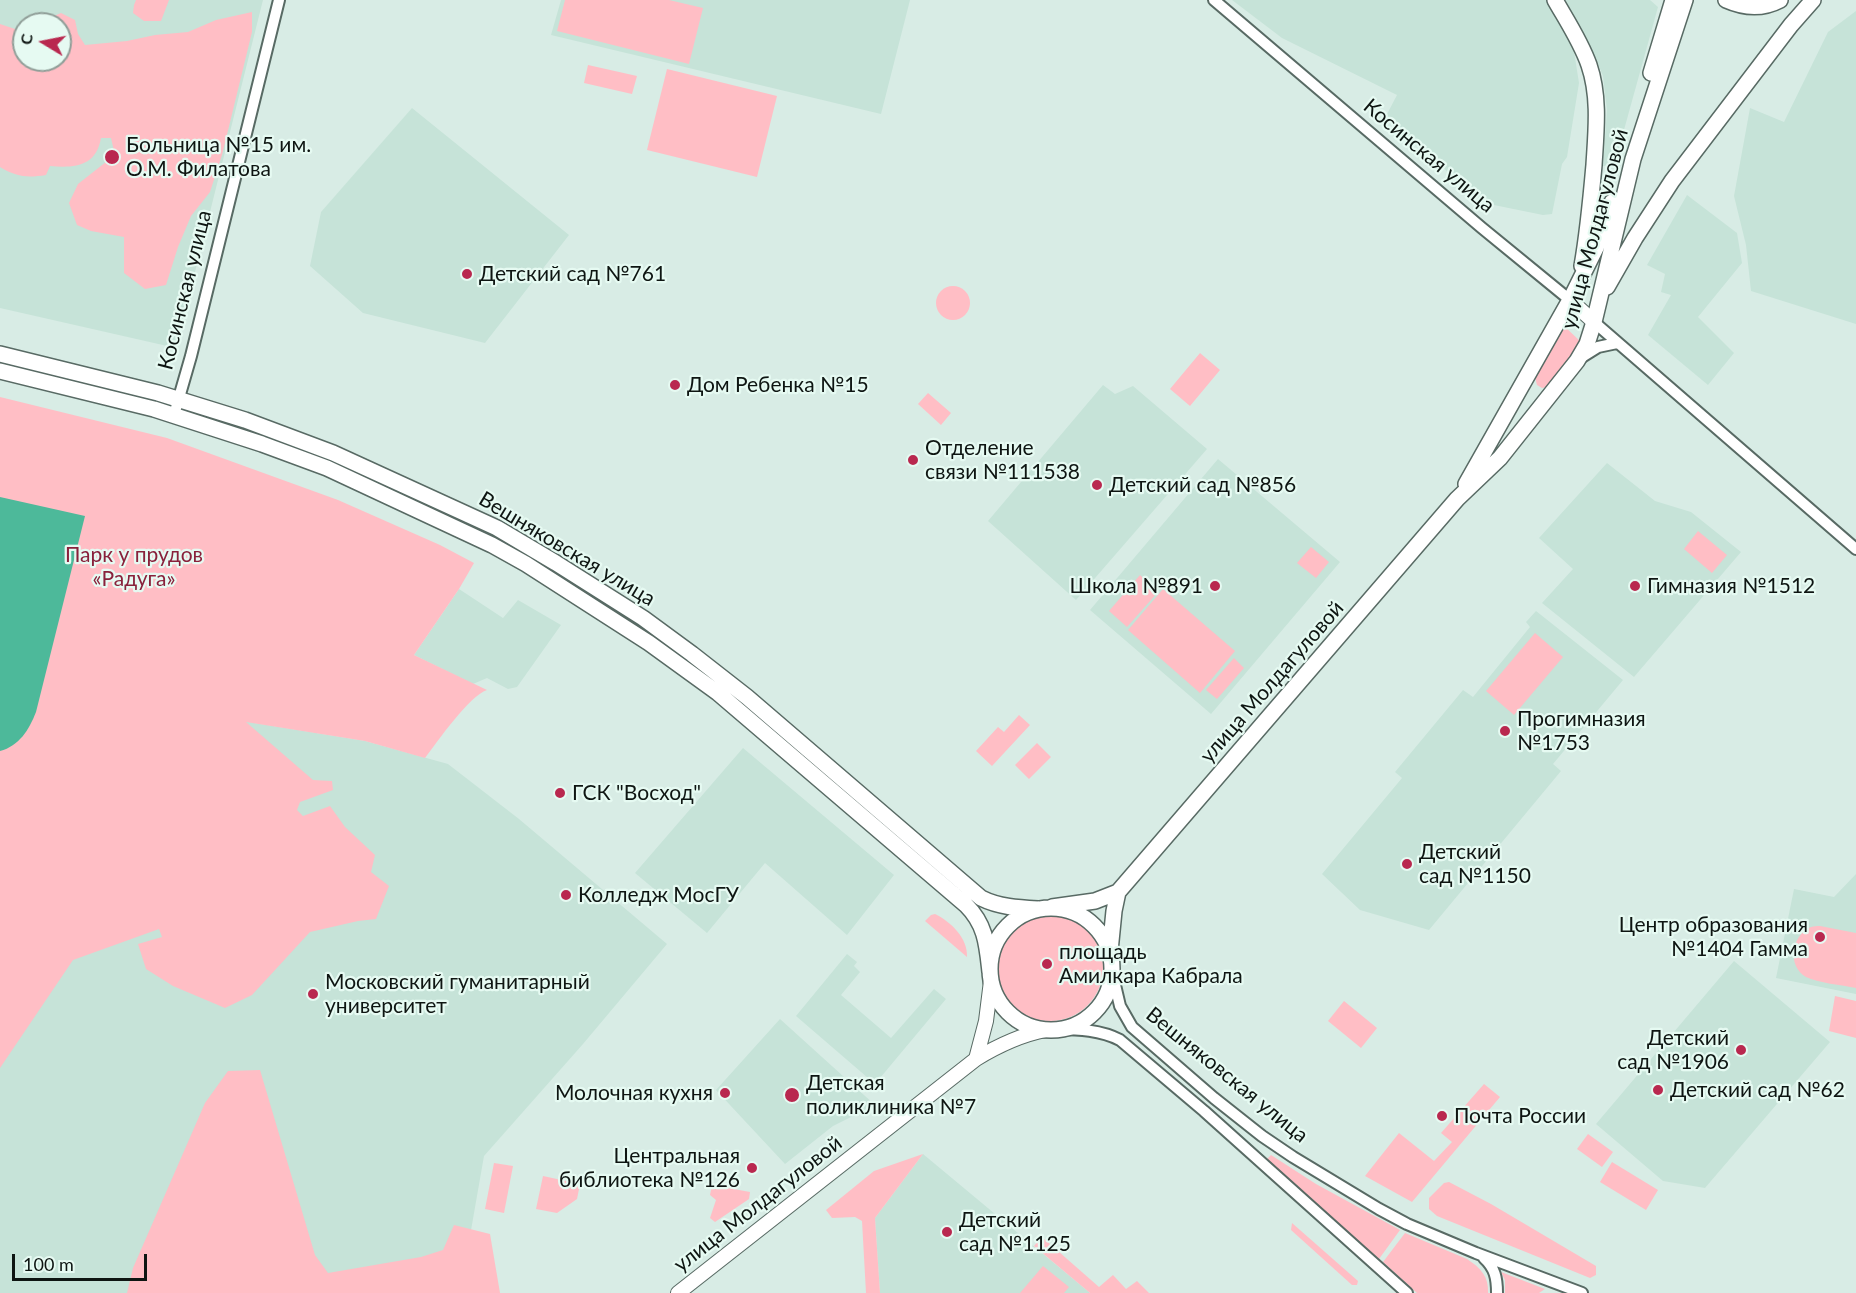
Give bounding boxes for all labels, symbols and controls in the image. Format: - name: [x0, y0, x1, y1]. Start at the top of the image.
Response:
- north arrow: [12, 12, 72, 72]
- text: С: [15, 32, 36, 46]
- street label: Косинская улица: [1358, 94, 1500, 218]
- street label: улица Молдагуловой: [1556, 126, 1634, 332]
- place label: Больница №15 им. О.М. Филатова: [126, 132, 311, 182]
- marker: Больница №15 им. О.М. Филатова: [103, 148, 121, 166]
- street label: Косинская улица: [153, 208, 217, 372]
- place label: Детский сад №761: [479, 261, 666, 287]
- marker: Детский сад №761: [460, 267, 474, 281]
- place label: Дом Ребенка №15: [687, 372, 869, 398]
- marker: Дом Ребенка №15: [668, 378, 682, 392]
- place label: Отделение связи №111538: [925, 435, 1080, 485]
- marker: Отделение связи №111538: [906, 453, 920, 467]
- place label: Детский сад №856: [1109, 472, 1296, 498]
- marker: Детский сад №856: [1090, 478, 1104, 492]
- street label: Вешняковская улица: [474, 486, 660, 612]
- park label: Парк у прудов «Радуга»: [65, 542, 203, 592]
- place label: Школа №891: [1070, 573, 1203, 599]
- place label: Гимназия №1512: [1647, 573, 1815, 599]
- marker: Школа №891: [1208, 579, 1222, 593]
- marker: Гимназия №1512: [1628, 579, 1642, 593]
- street label: улица Молдагуловой: [1195, 596, 1349, 768]
- place label: Прогимназия №1753: [1517, 706, 1646, 756]
- marker: Прогимназия №1753: [1498, 724, 1512, 738]
- place label: ГСК "Восход": [572, 780, 701, 806]
- marker: ГСК "Восход": [553, 786, 567, 800]
- place label: Детский сад №1150: [1419, 839, 1531, 889]
- marker: Детский сад №1150: [1400, 857, 1414, 871]
- place label: Колледж МосГУ: [578, 882, 739, 908]
- marker: Колледж МосГУ: [559, 888, 573, 902]
- place label: Центр образования №1404 Гамма: [1619, 912, 1808, 962]
- marker: Центр образования №1404 Гамма: [1813, 930, 1827, 944]
- place label: площадь Амилкара Кабрала: [1059, 939, 1243, 989]
- marker: площадь Амилкара Кабрала: [1040, 957, 1054, 971]
- place label: Московский гуманитарный университет: [325, 969, 590, 1019]
- marker: Московский гуманитарный университет: [306, 987, 320, 1001]
- street label: Вешняковская улица: [1141, 1002, 1313, 1148]
- place label: Детский сад №1906: [1617, 1025, 1729, 1075]
- marker: Детский сад №1906: [1734, 1043, 1748, 1057]
- place label: Детская поликлиника №7: [806, 1070, 976, 1120]
- place label: Детский сад №62: [1670, 1077, 1845, 1103]
- place label: Молочная кухня: [555, 1080, 713, 1106]
- marker: Детский сад №62: [1651, 1083, 1665, 1097]
- marker: Молочная кухня: [718, 1086, 732, 1100]
- marker: Детская поликлиника №7: [783, 1086, 801, 1104]
- place label: Почта России: [1454, 1103, 1586, 1129]
- marker: Почта России: [1435, 1109, 1449, 1123]
- street label: улица Молдагуловой: [669, 1131, 847, 1277]
- place label: Центральная библиотека №126: [559, 1143, 740, 1193]
- marker: Центральная библиотека №126: [745, 1161, 759, 1175]
- place label: Детский сад №1125: [959, 1207, 1071, 1257]
- marker: Детский сад №1125: [940, 1225, 954, 1239]
- scale bar: [15, 1242, 150, 1280]
- text: 100 m: [23, 1253, 74, 1275]

